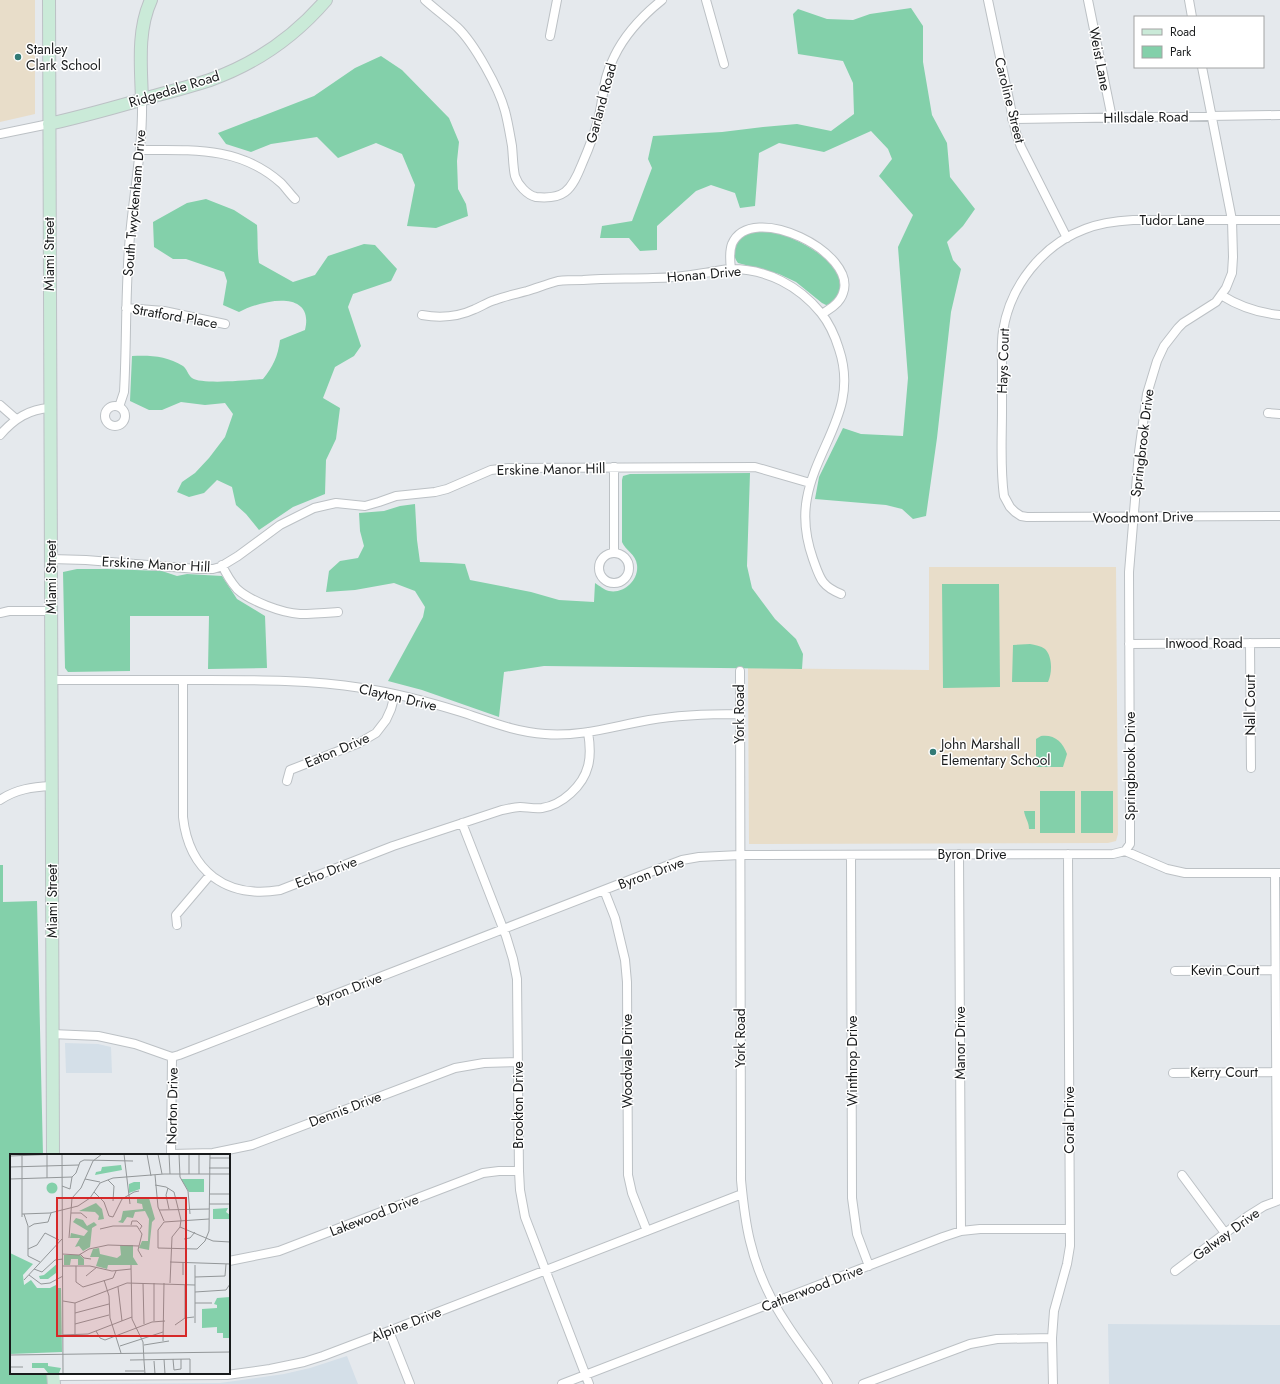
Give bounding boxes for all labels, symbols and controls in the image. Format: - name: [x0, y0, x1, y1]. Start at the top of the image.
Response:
- legend: [1134, 16, 1264, 68]
- text: Road: [1170, 23, 1196, 41]
- street label: Weist Lane: [1084, 25, 1116, 93]
- place label: Stanley Clark School: [26, 39, 101, 75]
- text: Park: [1170, 43, 1192, 61]
- marker: Stanley Clark School: [13, 52, 23, 62]
- street label: Caroline Street: [990, 55, 1030, 146]
- street label: Garland Road: [581, 61, 621, 145]
- street label: Ridgedale Road: [126, 66, 222, 112]
- street label: Hillsdale Road: [1103, 106, 1189, 128]
- street label: South Twyckenham Drive: [118, 129, 150, 277]
- street label: Tudor Lane: [1140, 210, 1204, 230]
- street label: Miami Street: [39, 216, 59, 291]
- street label: Honan Drive: [666, 261, 742, 287]
- street label: Stratford Place: [131, 299, 219, 333]
- street label: Hays Court: [992, 327, 1014, 394]
- street label: Springbrook Drive: [1125, 388, 1159, 498]
- street label: Erskine Manor Hill: [496, 458, 606, 480]
- street label: Woodmont Drive: [1093, 506, 1193, 528]
- street label: Miami Street: [41, 539, 61, 614]
- street label: Erskine Manor Hill: [101, 551, 211, 577]
- street label: Inwood Road: [1165, 633, 1243, 653]
- street label: Nall Court: [1240, 674, 1260, 735]
- street label: Clayton Drive: [357, 678, 439, 716]
- street label: York Road: [729, 684, 749, 744]
- street label: Springbrook Drive: [1120, 712, 1140, 820]
- street label: Eaton Drive: [302, 727, 372, 773]
- place label: John Marshall Elementary School: [939, 734, 1051, 770]
- marker: John Marshall Elementary School: [928, 747, 938, 757]
- street label: Byron Drive: [938, 844, 1006, 864]
- street label: Echo Drive: [292, 851, 360, 893]
- street label: Byron Drive: [615, 852, 687, 894]
- street label: Miami Street: [42, 863, 62, 938]
- street label: Kevin Court: [1191, 960, 1260, 980]
- street label: Byron Drive: [313, 967, 385, 1011]
- street label: Manor Drive: [950, 1006, 970, 1080]
- street label: York Road: [730, 1008, 750, 1068]
- street label: Woodvale Drive: [617, 1014, 637, 1108]
- street label: Winthrop Drive: [842, 1015, 862, 1107]
- street label: Brookton Drive: [508, 1061, 528, 1149]
- street label: Kerry Court: [1190, 1062, 1259, 1082]
- street label: Norton Drive: [161, 1067, 183, 1145]
- street label: Dennis Drive: [306, 1086, 384, 1132]
- street label: Coral Drive: [1059, 1086, 1079, 1154]
- inset map: [10, 1154, 230, 1374]
- street label: Lakewood Drive: [327, 1189, 421, 1241]
- street label: Galway Drive: [1188, 1203, 1264, 1265]
- street label: Catherwood Drive: [758, 1259, 866, 1317]
- street label: Alpine Drive: [368, 1301, 444, 1347]

